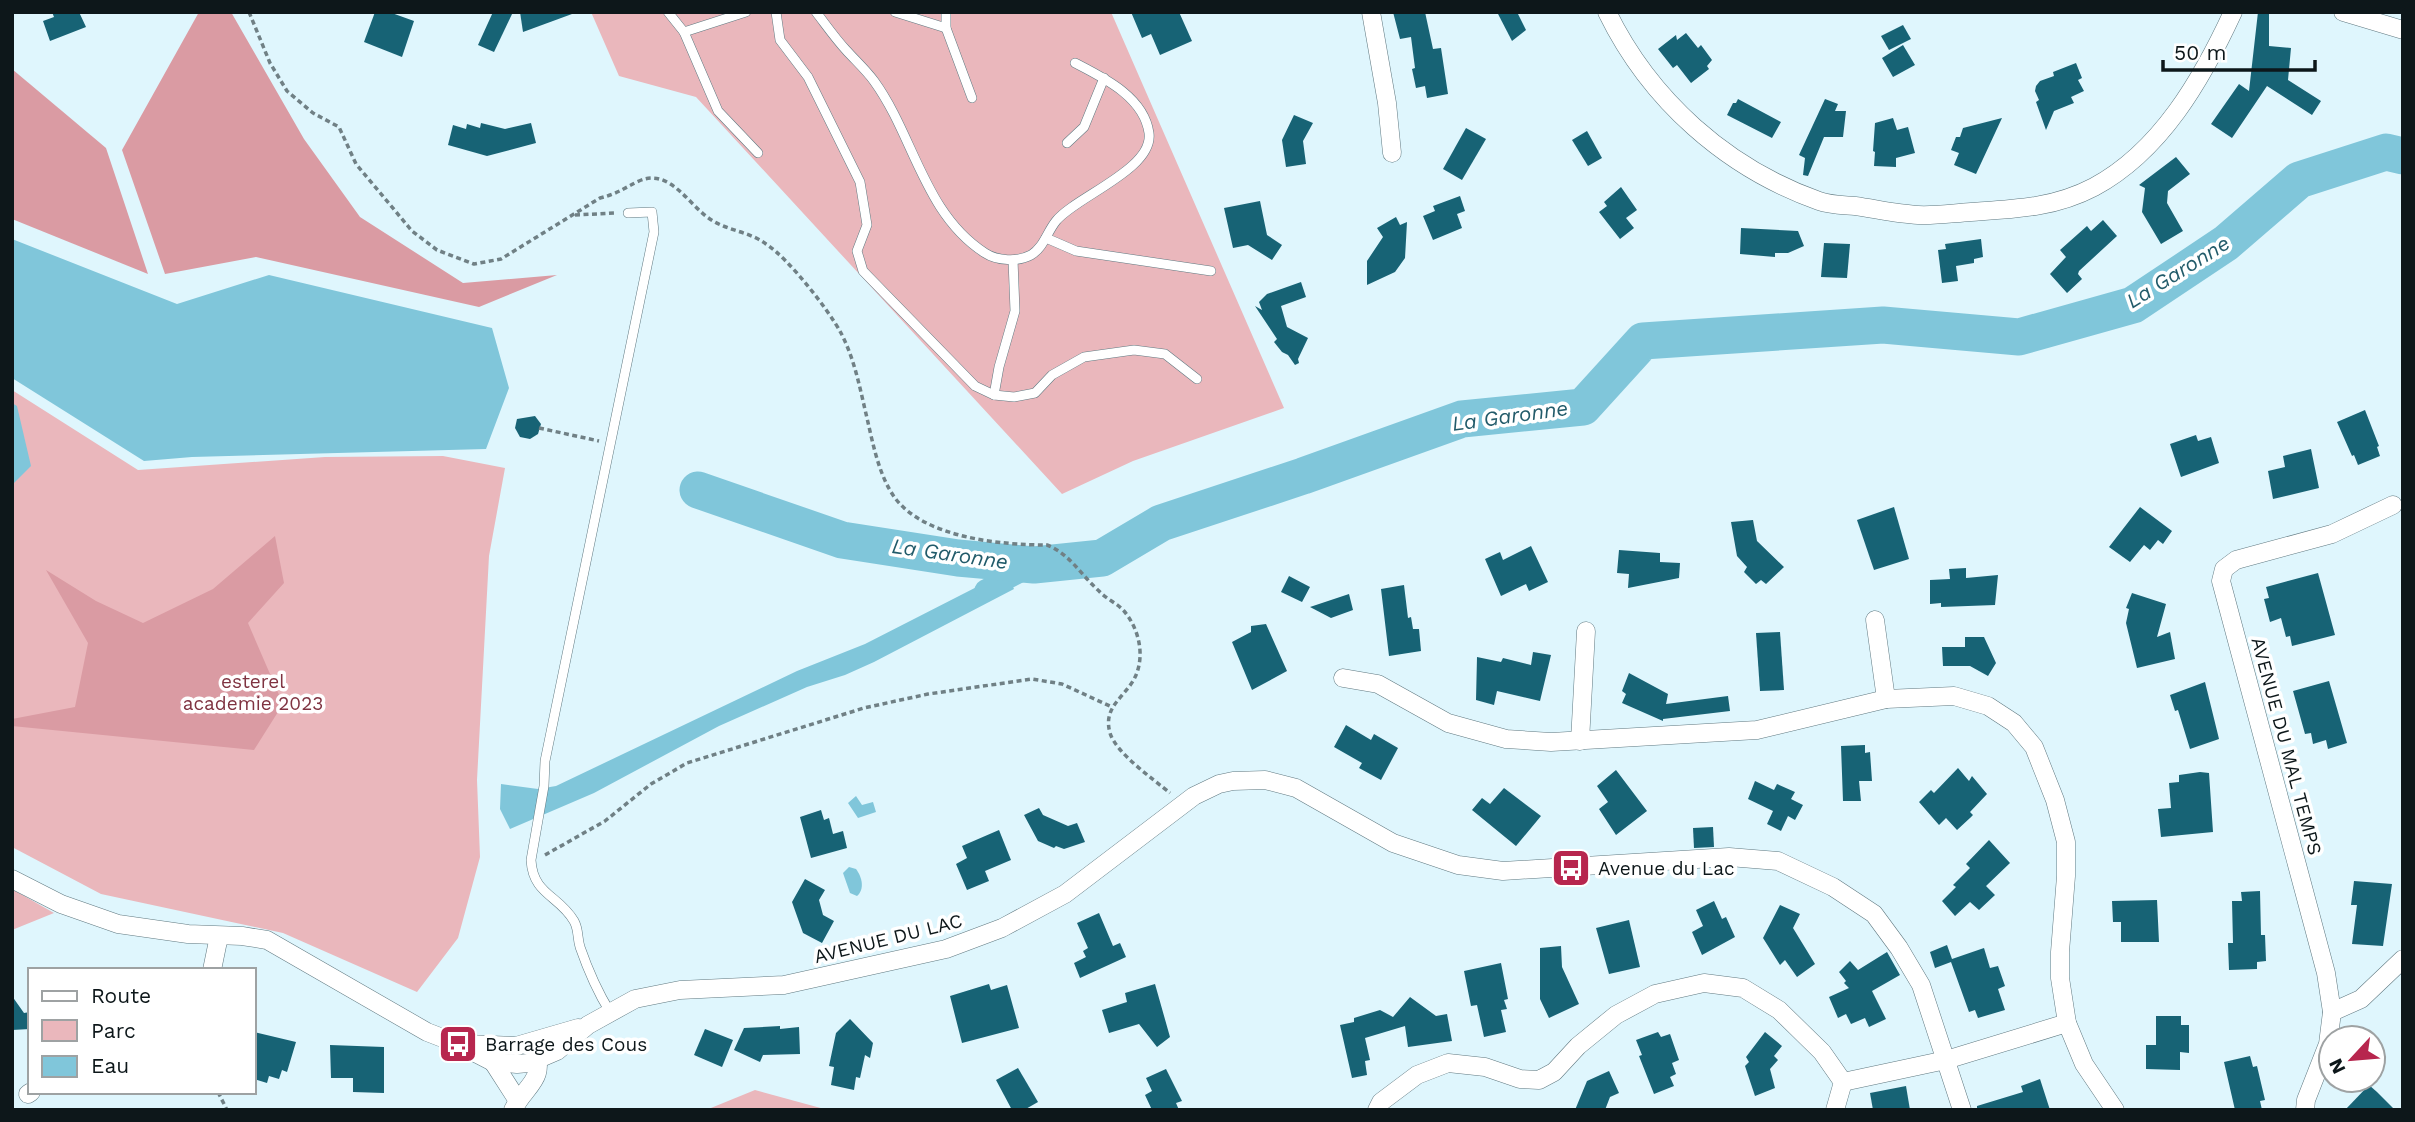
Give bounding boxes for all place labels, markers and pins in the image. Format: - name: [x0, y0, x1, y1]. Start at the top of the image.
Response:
- bus stop icon: Avenue du Lac: [1550, 847, 1592, 889]
- place label: Avenue du Lac: [1598, 857, 1735, 880]
- bus stop icon: Barrage des Cous: [437, 1023, 479, 1065]
- place label: Barrage des Cous: [485, 1033, 647, 1056]

